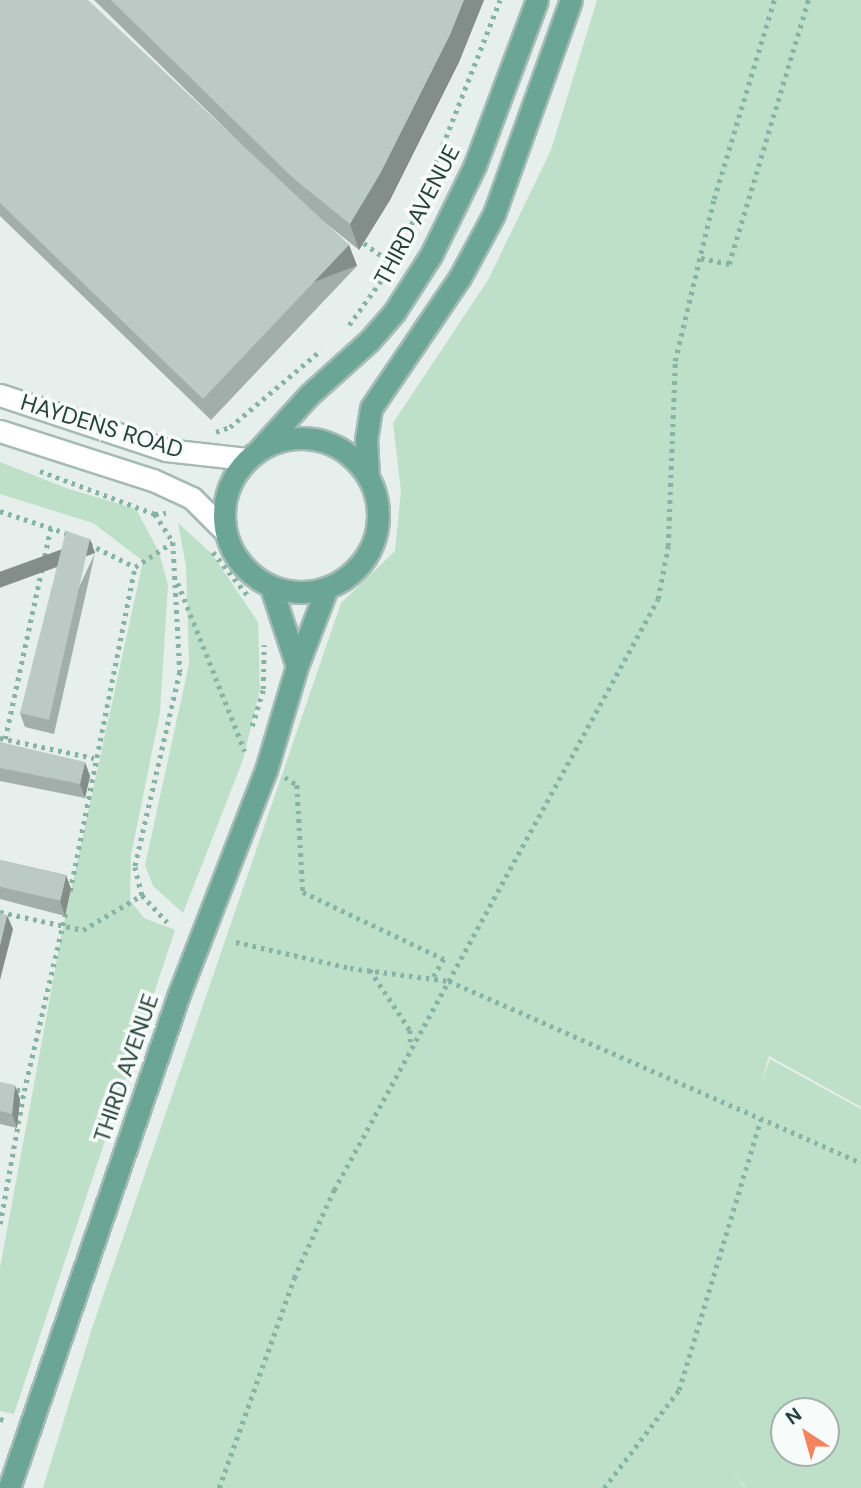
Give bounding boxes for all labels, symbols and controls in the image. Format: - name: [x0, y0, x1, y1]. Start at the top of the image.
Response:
- street label: THIRD AVENUE: [368, 140, 466, 290]
- street label: HAYDENS ROAD: [18, 388, 186, 464]
- street label: THIRD AVENUE: [88, 990, 164, 1146]
- north arrow: [770, 1397, 840, 1467]
- text: N: [781, 1402, 806, 1430]

